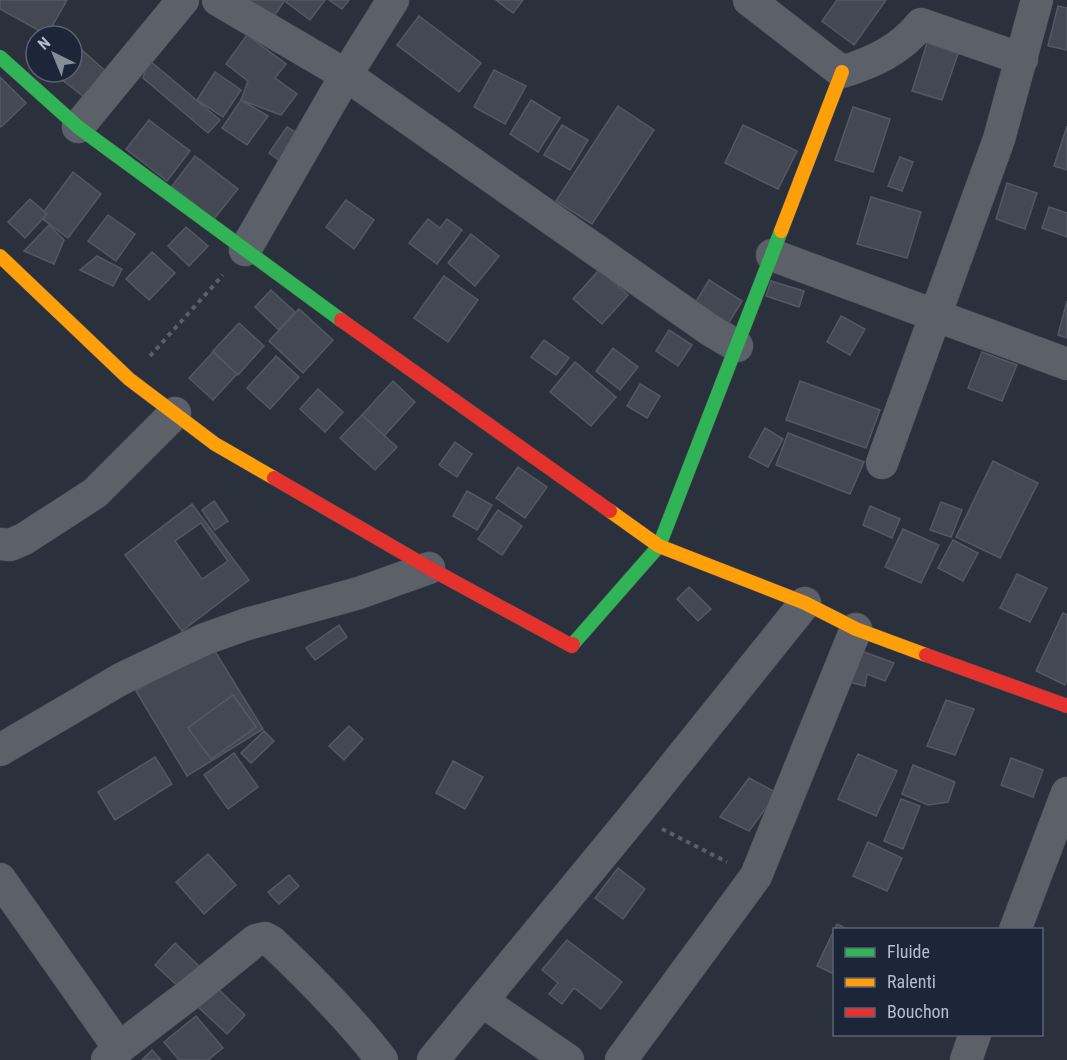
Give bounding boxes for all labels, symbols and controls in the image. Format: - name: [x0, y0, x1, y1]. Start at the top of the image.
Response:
- north arrow: [24, 24, 84, 84]
- text: N: [34, 33, 54, 54]
- legend: [833, 928, 1043, 1036]
- text: Fluide: [887, 941, 930, 962]
- text: Ralenti: [887, 971, 936, 992]
- text: Bouchon: [887, 1001, 949, 1022]

